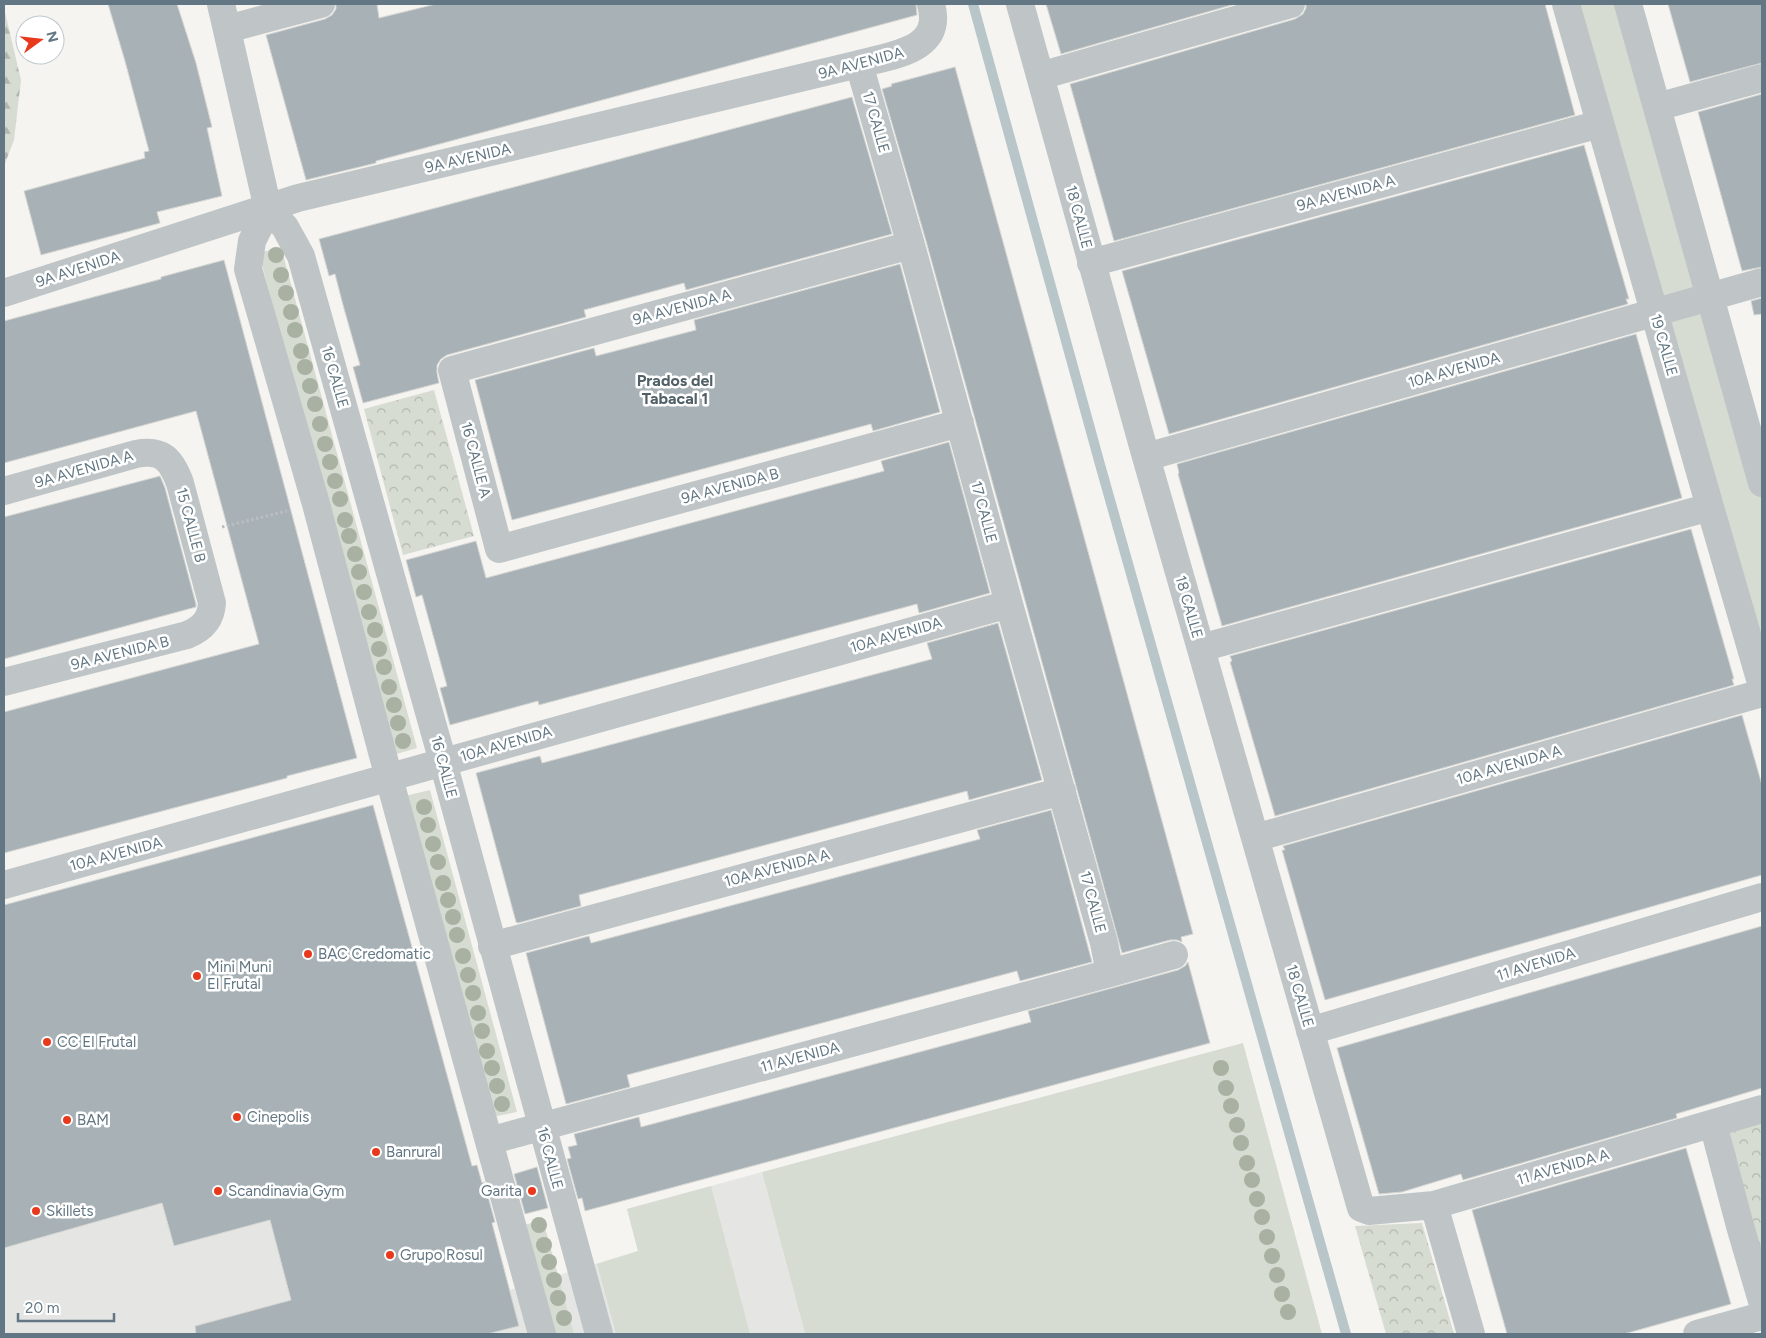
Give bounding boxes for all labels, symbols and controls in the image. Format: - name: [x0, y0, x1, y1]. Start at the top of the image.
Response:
- north arrow: [15, 15, 65, 65]
- text: N: [42, 29, 62, 44]
- street label: 9A AVENIDA: [817, 43, 905, 83]
- street label: 17 CALLE: [859, 89, 893, 155]
- street label: 9A AVENIDA: [423, 139, 513, 177]
- street label: 9A AVENIDA A: [1295, 171, 1397, 215]
- street label: 18 CALLE: [1062, 183, 1096, 251]
- street label: 9A AVENIDA: [34, 247, 122, 291]
- street label: 9A AVENIDA A: [631, 285, 733, 329]
- street label: 19 CALLE: [1647, 312, 1681, 378]
- street label: 16 CALLE: [318, 344, 352, 410]
- street label: 10A AVENIDA: [1406, 348, 1502, 392]
- district label: Prados del Tabacal 1: [637, 371, 713, 408]
- street label: 16 CALLE A: [457, 420, 495, 500]
- street label: 9A AVENIDA A: [33, 446, 135, 492]
- street label: 9A AVENIDA B: [679, 464, 781, 508]
- street label: 17 CALLE: [967, 479, 1001, 545]
- street label: 15 CALLE B: [172, 486, 210, 564]
- street label: 18 CALLE: [1171, 573, 1207, 641]
- street label: 10A AVENIDA: [848, 613, 944, 657]
- street label: 9A AVENIDA B: [69, 632, 171, 674]
- street label: 10A AVENIDA: [458, 722, 554, 766]
- street label: 16 CALLE: [427, 734, 461, 800]
- street label: 10A AVENIDA A: [1454, 741, 1564, 789]
- street label: 10A AVENIDA: [68, 833, 164, 875]
- street label: 10A AVENIDA A: [722, 845, 832, 891]
- street label: 17 CALLE: [1076, 869, 1110, 935]
- street label: 11 AVENIDA: [1495, 944, 1577, 984]
- place label: BAC Credomatic: [318, 945, 431, 963]
- marker: BAC Credomatic: [302, 948, 314, 960]
- place label: Mini Muni El Frutal: [207, 958, 272, 993]
- street label: 18 CALLE: [1282, 962, 1318, 1030]
- marker: Mini Muni El Frutal: [191, 970, 203, 982]
- place label: CC El Frutal: [57, 1033, 136, 1051]
- marker: CC El Frutal: [41, 1036, 53, 1048]
- street label: 11 AVENIDA: [759, 1038, 841, 1076]
- place label: Cinepolis: [247, 1108, 309, 1126]
- place label: BAM: [77, 1111, 109, 1129]
- marker: Cinepolis: [231, 1111, 243, 1123]
- marker: BAM: [61, 1114, 73, 1126]
- street label: 16 CALLE: [533, 1125, 567, 1191]
- place label: Banrural: [386, 1143, 441, 1161]
- street label: 11 AVENIDA A: [1515, 1145, 1611, 1189]
- marker: Banrural: [370, 1146, 382, 1158]
- place label: Scandinavia Gym: [228, 1182, 344, 1200]
- place label: Garita: [481, 1182, 522, 1200]
- marker: Scandinavia Gym: [212, 1185, 224, 1197]
- marker: Garita: [526, 1185, 538, 1197]
- place label: Skillets: [46, 1202, 93, 1220]
- marker: Skillets: [30, 1205, 42, 1217]
- place label: Grupo Rosul: [400, 1246, 483, 1264]
- marker: Grupo Rosul: [384, 1249, 396, 1261]
- scale bar: [18, 1290, 114, 1322]
- text: 20 m: [25, 1299, 59, 1317]

